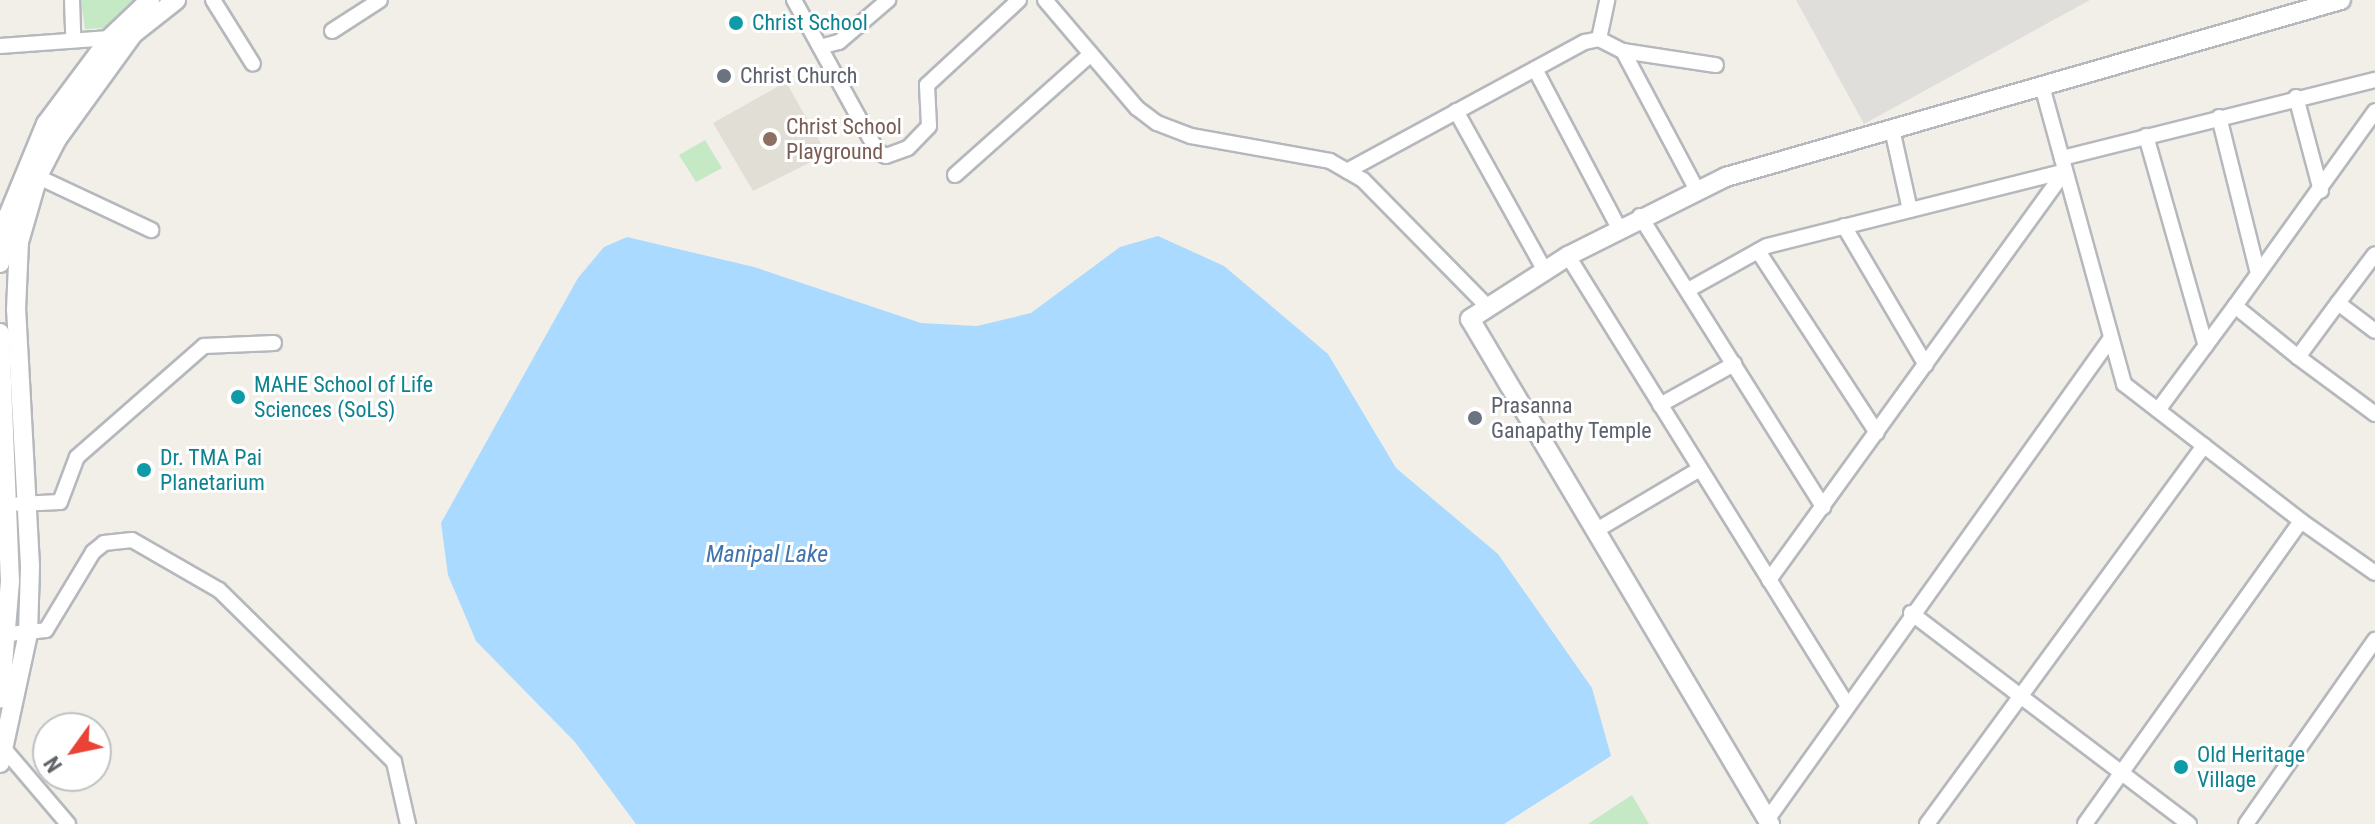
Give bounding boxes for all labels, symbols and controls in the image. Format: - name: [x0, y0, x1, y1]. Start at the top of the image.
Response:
- place label: Christ School: [752, 10, 868, 36]
- marker: Christ School: [727, 14, 745, 32]
- place label: Christ Church: [740, 63, 857, 89]
- marker: Christ Church: [715, 67, 733, 85]
- place label: Christ School Playground: [786, 113, 902, 164]
- marker: Christ School Playground: [761, 130, 779, 148]
- place label: MAHE School of Life Sciences (SoLS): [254, 371, 433, 422]
- marker: MAHE School of Life Sciences (SoLS): [229, 388, 247, 406]
- place label: Prasanna Ganapathy Temple: [1491, 392, 1652, 444]
- marker: Prasanna Ganapathy Temple: [1466, 409, 1484, 427]
- place label: Dr. TMA Pai Planetarium: [160, 444, 265, 496]
- marker: Dr. TMA Pai Planetarium: [135, 461, 153, 479]
- water label: Manipal Lake: [706, 541, 828, 569]
- north arrow: [32, 712, 112, 792]
- place label: Old Heritage Village: [2197, 741, 2305, 792]
- text: N: [39, 752, 67, 777]
- marker: Old Heritage Village: [2172, 758, 2190, 776]

